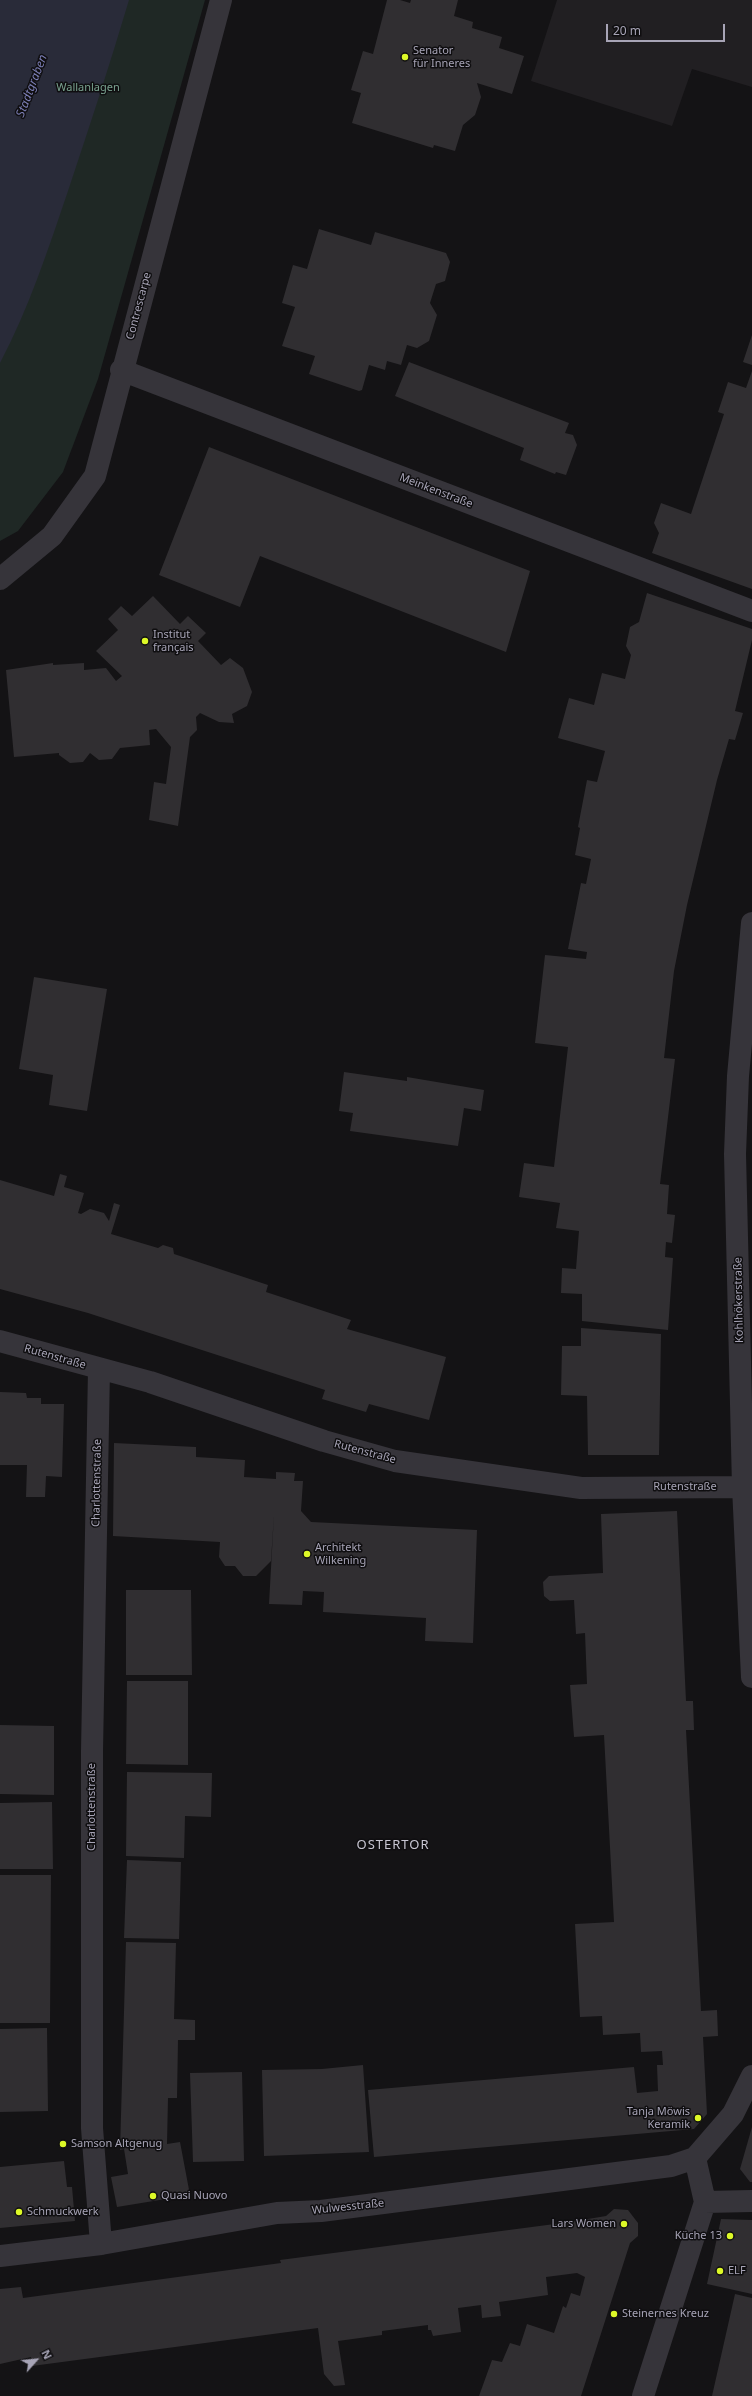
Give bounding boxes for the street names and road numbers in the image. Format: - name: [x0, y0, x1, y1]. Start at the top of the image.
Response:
- street label: Contrescarpe: [124, 271, 154, 341]
- street label: Meinkenstraße: [397, 471, 475, 511]
- street label: Kohlhökerstraße: [732, 1257, 746, 1343]
- street label: Rutenstraße: [23, 1342, 87, 1372]
- street label: Rutenstraße: [333, 1437, 397, 1467]
- street label: Charlottenstraße: [90, 1439, 104, 1527]
- street label: Rutenstraße: [653, 1480, 717, 1494]
- street label: Charlottenstraße: [85, 1763, 99, 1851]
- street label: Wulwesstraße: [311, 2197, 385, 2217]

